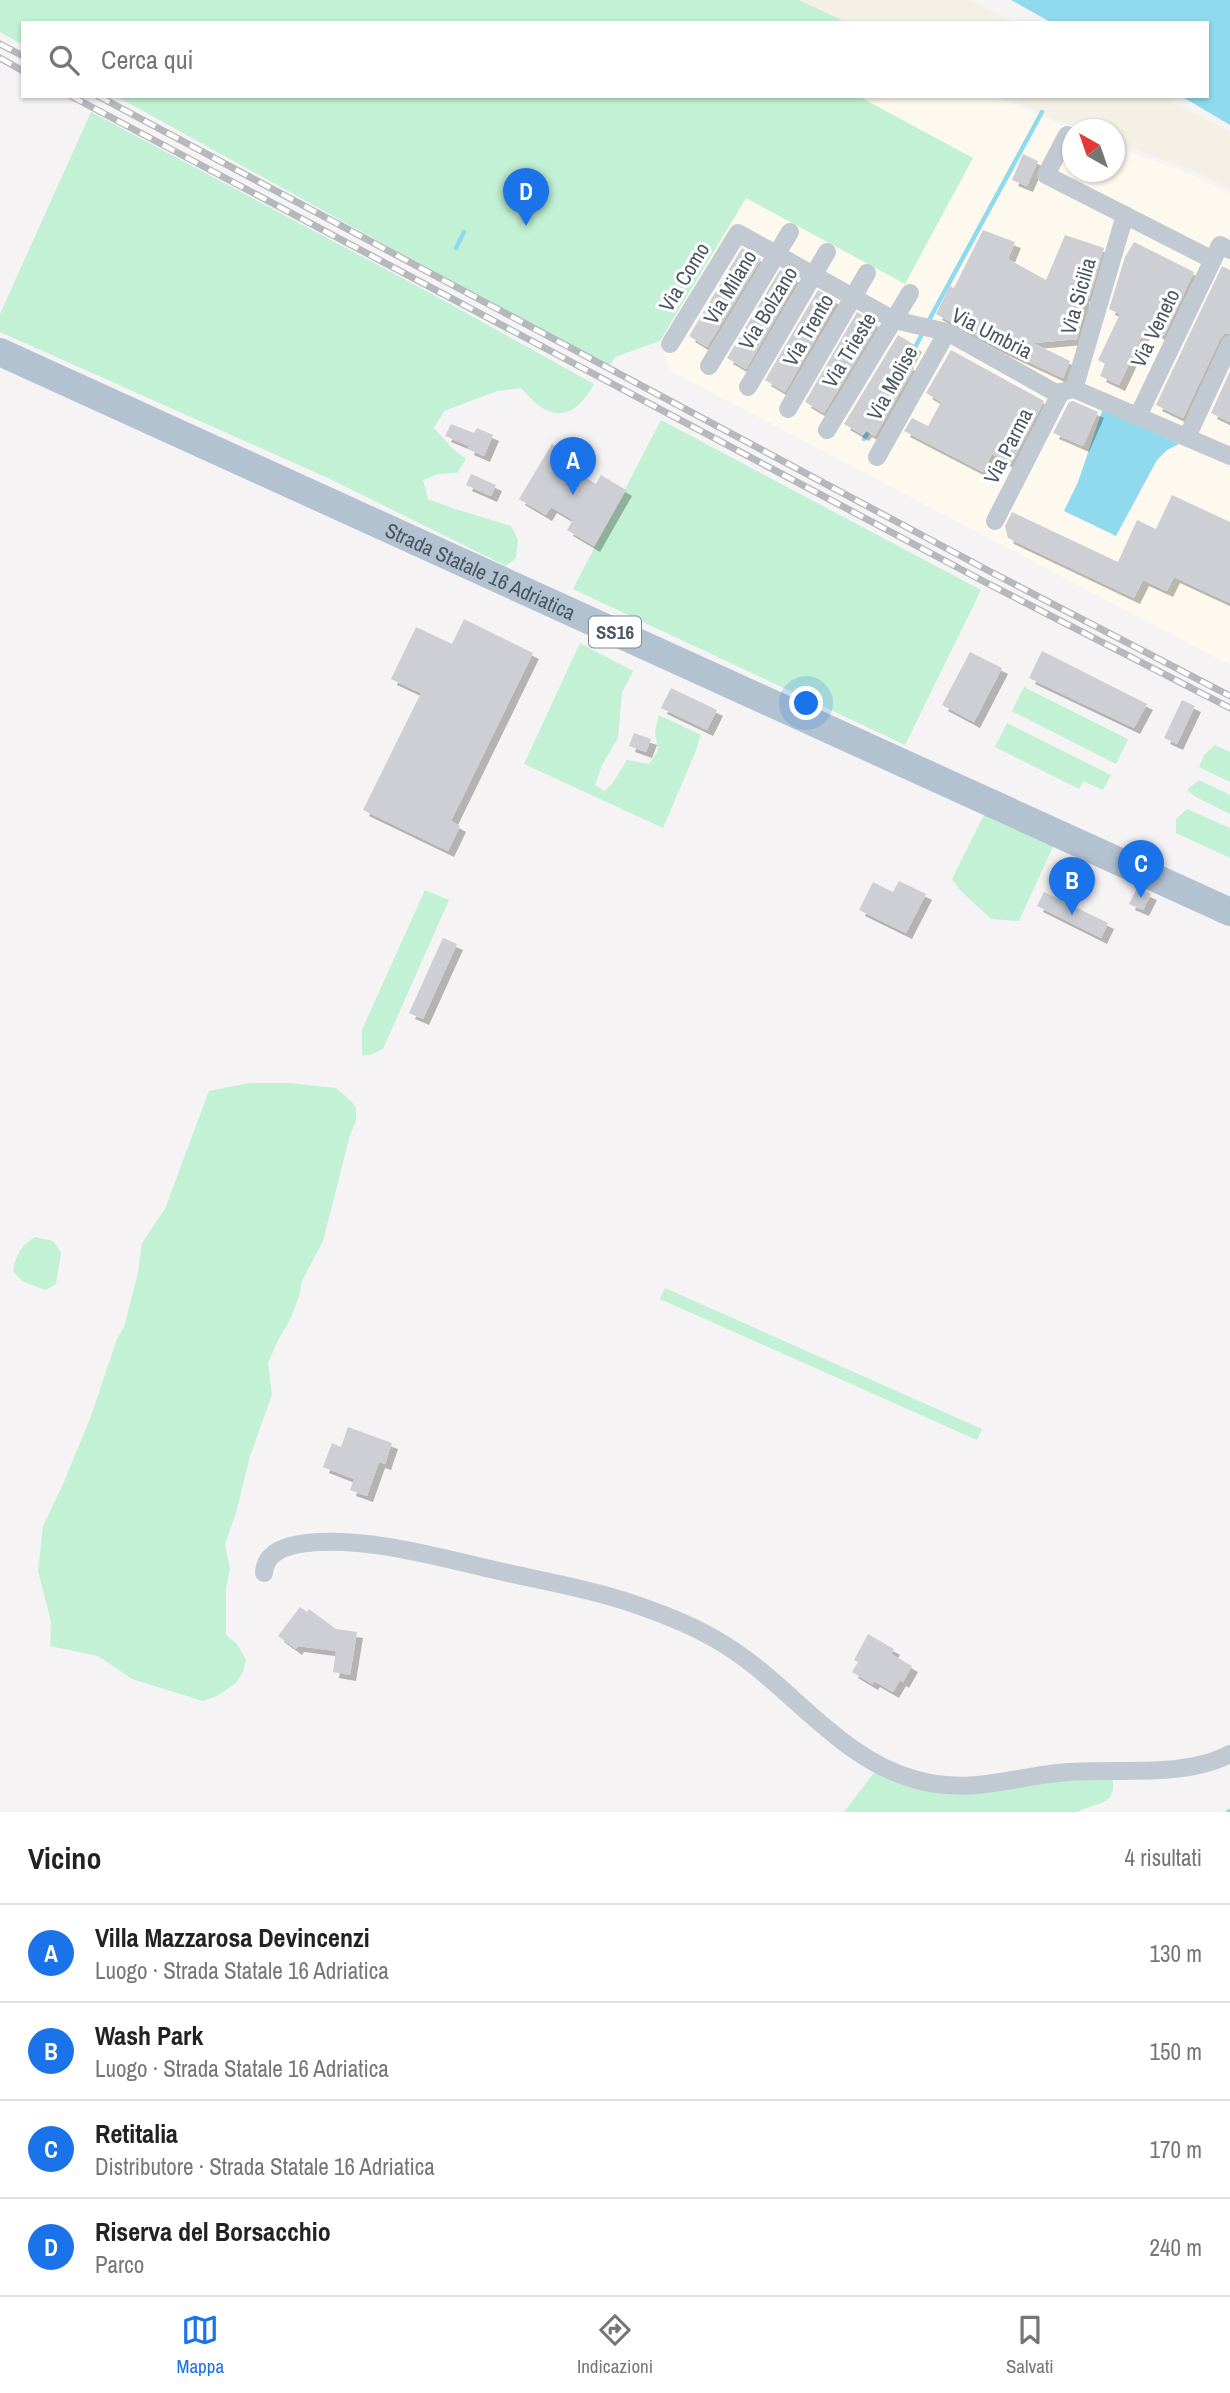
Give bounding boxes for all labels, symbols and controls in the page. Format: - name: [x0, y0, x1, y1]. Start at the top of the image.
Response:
- search box: [21, 21, 1209, 98]
- icon: search: [45, 41, 83, 79]
- text: Cerca qui: [101, 42, 193, 77]
- north arrow: [1062, 119, 1125, 182]
- pin: D: [503, 168, 549, 226]
- street label: Via Como: [652, 237, 716, 317]
- street label: Via Milano: [696, 244, 764, 330]
- street label: Via Sicilia: [1053, 254, 1103, 338]
- street label: Via Bolzano: [732, 261, 804, 355]
- street label: Via Veneto: [1124, 284, 1186, 372]
- street label: Via Trento: [776, 288, 840, 372]
- street label: Via Umbria: [947, 300, 1038, 366]
- street label: Via Trieste: [815, 307, 883, 393]
- street label: Via Molise: [860, 341, 924, 425]
- street label: Via Parma: [977, 403, 1040, 489]
- pin: A: [550, 437, 596, 495]
- street label: Strada Statale 16 Adriatica: [381, 515, 581, 627]
- road number: SS16: [589, 617, 641, 648]
- your location: [789, 686, 823, 720]
- pin: C: [1118, 840, 1164, 898]
- pin: B: [1049, 857, 1095, 915]
- text: Vicino: [28, 1838, 101, 1878]
- text: 4 risultati: [1124, 1842, 1202, 1873]
- text: Villa Mazzarosa Devincenzi: [95, 1920, 370, 1955]
- text: A: [44, 1938, 58, 1969]
- text: 130 m: [1150, 1938, 1202, 1969]
- text: Luogo · Strada Statale 16 Adriatica: [95, 1955, 389, 1986]
- text: Wash Park: [95, 2018, 203, 2053]
- text: B: [44, 2036, 58, 2067]
- text: 150 m: [1150, 2036, 1202, 2067]
- text: Luogo · Strada Statale 16 Adriatica: [95, 2053, 389, 2084]
- text: Retitalia: [95, 2116, 178, 2151]
- text: C: [44, 2134, 58, 2165]
- text: 170 m: [1150, 2134, 1202, 2165]
- text: Distributore · Strada Statale 16 Adriatica: [95, 2151, 435, 2182]
- text: Riserva del Borsacchio: [95, 2214, 331, 2249]
- text: D: [44, 2232, 58, 2263]
- text: 240 m: [1150, 2232, 1202, 2263]
- text: Parco: [95, 2249, 144, 2280]
- tab: Mappa: [176, 2311, 224, 2379]
- tab: Indicazioni: [577, 2311, 653, 2379]
- tab: Salvati: [1006, 2311, 1054, 2379]

